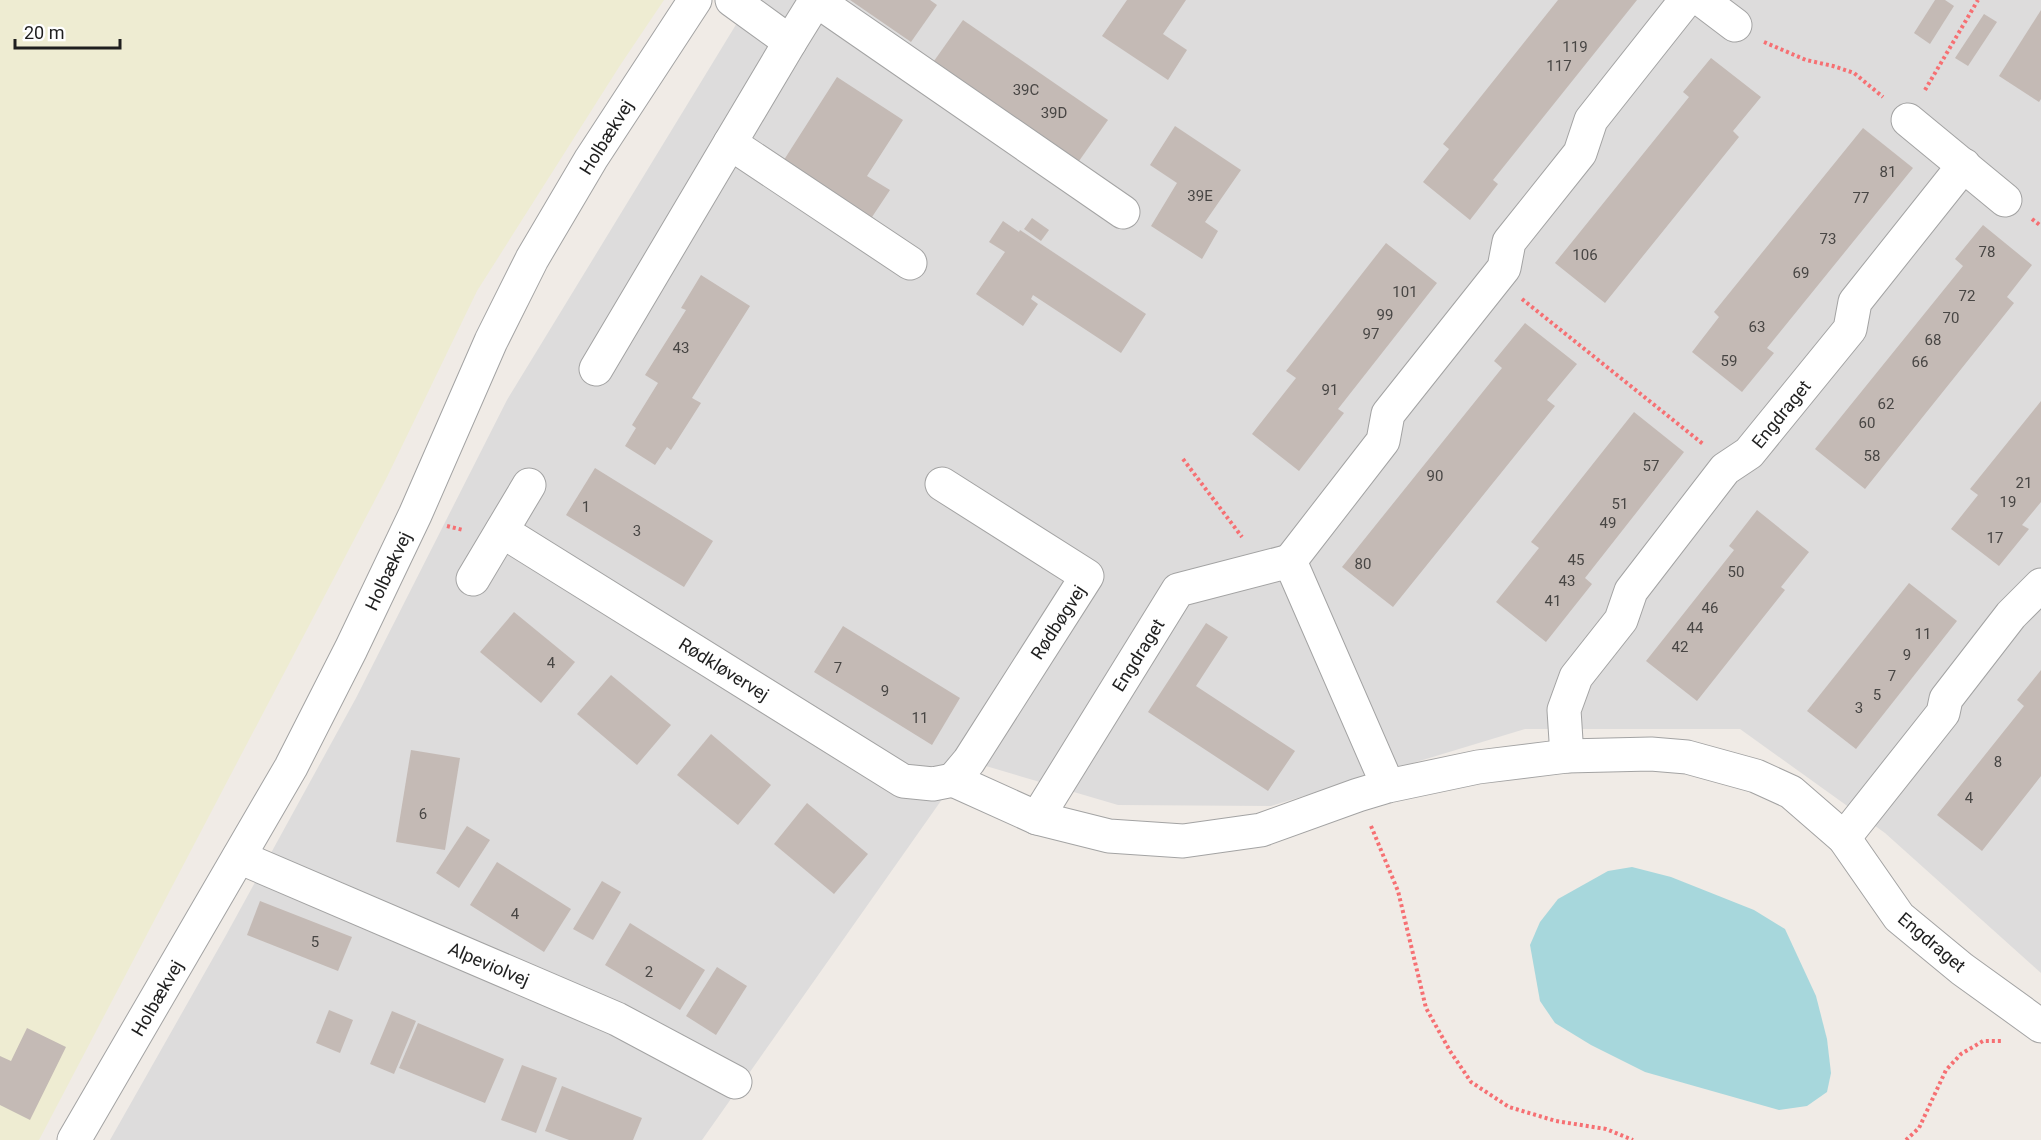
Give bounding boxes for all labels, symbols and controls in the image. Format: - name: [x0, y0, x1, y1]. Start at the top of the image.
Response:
- scale bar: [15, 12, 120, 50]
- text: 20 m: [24, 22, 64, 43]
- house number: 119: [1562, 38, 1588, 56]
- house number: 117: [1546, 57, 1572, 75]
- house number: 39C: [1013, 81, 1040, 99]
- street label: Holbækvej: [575, 96, 637, 178]
- house number: 39D: [1041, 104, 1067, 122]
- house number: 81: [1880, 163, 1896, 181]
- house number: 39E: [1187, 187, 1213, 205]
- house number: 77: [1853, 189, 1869, 207]
- house number: 73: [1820, 230, 1836, 248]
- house number: 78: [1979, 243, 1995, 261]
- house number: 106: [1572, 246, 1598, 264]
- house number: 69: [1793, 264, 1809, 282]
- house number: 101: [1392, 283, 1418, 301]
- house number: 72: [1959, 287, 1975, 305]
- house number: 99: [1377, 306, 1393, 324]
- house number: 70: [1943, 309, 1959, 327]
- house number: 63: [1749, 318, 1765, 336]
- house number: 97: [1363, 325, 1379, 343]
- house number: 68: [1925, 331, 1941, 349]
- house number: 43: [673, 339, 689, 357]
- house number: 59: [1721, 352, 1737, 370]
- house number: 66: [1912, 353, 1928, 371]
- street label: Engdraget: [1747, 376, 1815, 452]
- house number: 91: [1322, 381, 1338, 399]
- house number: 62: [1878, 395, 1894, 413]
- house number: 60: [1859, 414, 1875, 432]
- house number: 58: [1864, 447, 1880, 465]
- house number: 57: [1643, 457, 1659, 475]
- house number: 90: [1427, 467, 1443, 485]
- house number: 21: [2016, 474, 2032, 492]
- house number: 19: [2000, 493, 2016, 511]
- house number: 51: [1612, 495, 1628, 513]
- house number: 1: [582, 498, 590, 516]
- house number: 49: [1600, 514, 1616, 532]
- house number: 3: [633, 522, 641, 540]
- street label: Holbækvej: [361, 528, 415, 614]
- house number: 17: [1987, 529, 2003, 547]
- house number: 45: [1568, 551, 1584, 569]
- house number: 80: [1355, 555, 1371, 573]
- house number: 50: [1728, 563, 1744, 581]
- house number: 43: [1559, 572, 1575, 590]
- street label: Rødbøgvej: [1026, 581, 1090, 663]
- house number: 41: [1545, 592, 1561, 610]
- house number: 46: [1702, 599, 1718, 617]
- street label: Engdraget: [1107, 615, 1169, 695]
- house number: 44: [1687, 619, 1704, 637]
- house number: 11: [1915, 625, 1931, 643]
- street label: Rødkløvervej: [675, 633, 773, 705]
- house number: 42: [1672, 638, 1688, 656]
- house number: 9: [1903, 646, 1911, 664]
- house number: 4: [547, 654, 556, 672]
- house number: 7: [834, 659, 842, 677]
- house number: 7: [1888, 667, 1896, 685]
- house number: 9: [881, 682, 889, 700]
- house number: 5: [1873, 686, 1881, 704]
- house number: 3: [1855, 699, 1863, 717]
- house number: 11: [912, 709, 928, 727]
- house number: 8: [1994, 753, 2002, 771]
- house number: 4: [1965, 789, 1974, 807]
- house number: 6: [419, 805, 427, 823]
- house number: 4: [511, 905, 520, 923]
- street label: Engdraget: [1894, 908, 1970, 976]
- house number: 5: [311, 933, 319, 951]
- street label: Alpeviolvej: [445, 938, 533, 990]
- street label: Holbækvej: [127, 956, 187, 1040]
- house number: 2: [645, 963, 653, 981]

